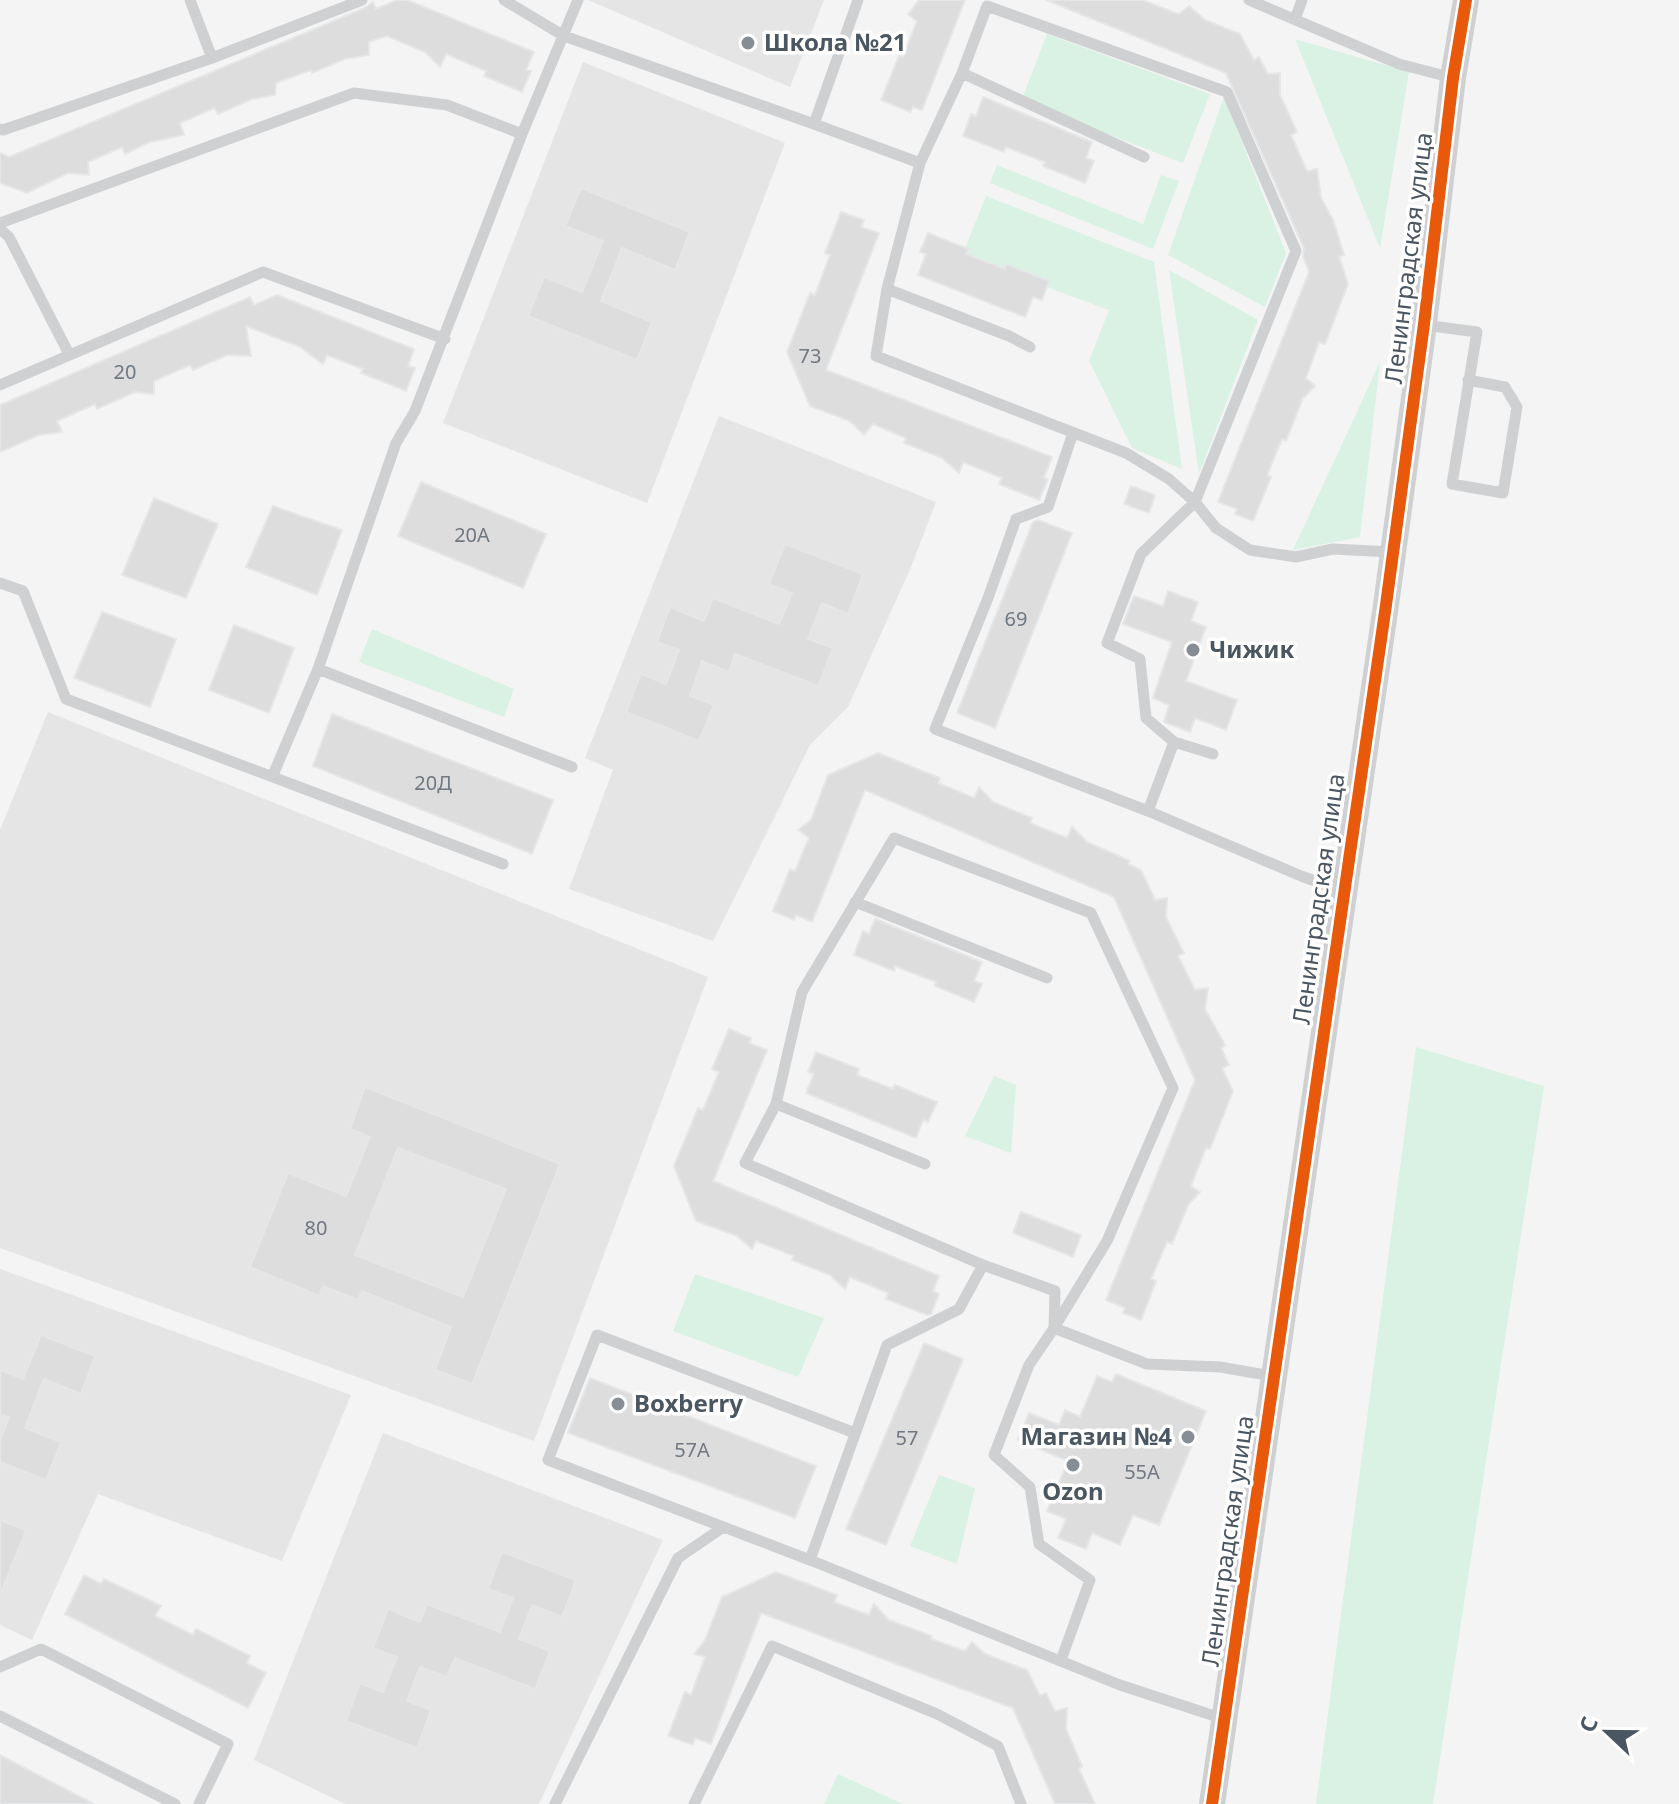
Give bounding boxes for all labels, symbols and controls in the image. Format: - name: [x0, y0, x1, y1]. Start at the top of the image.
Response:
- place label: Школа №21: [764, 25, 906, 58]
- marker: Школа №21: [739, 34, 757, 52]
- street label: Ленинградская улица: [1376, 130, 1439, 385]
- house number: 73: [799, 342, 821, 369]
- house number: 20: [114, 358, 136, 385]
- house number: 20А: [454, 521, 490, 548]
- house number: 69: [1005, 605, 1027, 632]
- place label: Чижик: [1209, 632, 1294, 665]
- marker: Чижик: [1184, 641, 1202, 659]
- house number: 20Д: [414, 769, 452, 796]
- street label: Ленинградская улица: [1284, 771, 1351, 1026]
- house number: 80: [305, 1214, 327, 1241]
- place label: Boxberry: [634, 1386, 743, 1419]
- marker: Boxberry: [609, 1395, 627, 1413]
- street label: Ленинградская улица: [1193, 1413, 1260, 1668]
- place label: Магазин №4: [1020, 1419, 1172, 1452]
- house number: 57: [896, 1424, 918, 1451]
- marker: Магазин №4: [1179, 1428, 1197, 1446]
- house number: 57А: [674, 1436, 710, 1463]
- marker: Ozon: [1064, 1456, 1082, 1474]
- house number: 55А: [1124, 1458, 1160, 1485]
- place label: Ozon: [1042, 1474, 1104, 1507]
- north arrow: [1567, 1692, 1647, 1772]
- text: С: [1571, 1712, 1604, 1736]

